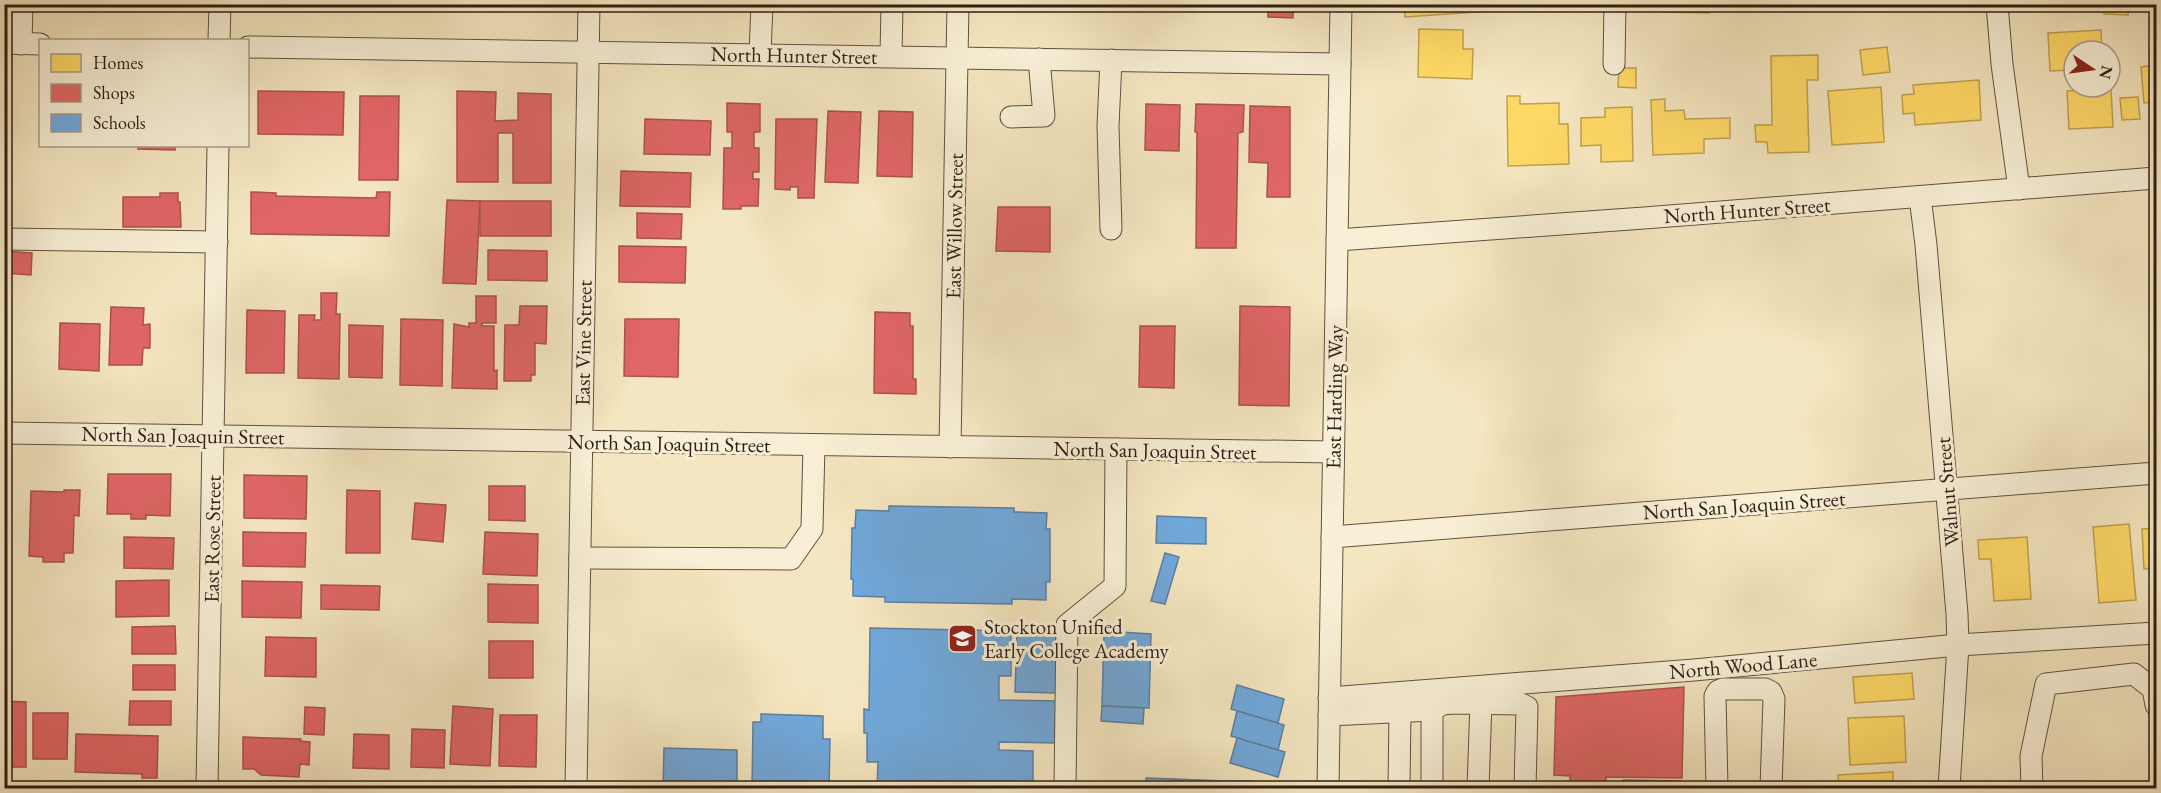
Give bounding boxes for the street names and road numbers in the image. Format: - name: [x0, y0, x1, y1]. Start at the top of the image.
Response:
- street label: North Hunter Street: [710, 40, 878, 70]
- street label: East Willow Street: [939, 152, 969, 299]
- street label: North Hunter Street: [1663, 191, 1832, 229]
- street label: East Vine Street: [568, 280, 598, 406]
- street label: East Harding Way: [1319, 324, 1349, 469]
- street label: North San Joaquin Street: [81, 420, 285, 450]
- street label: North San Joaquin Street: [567, 428, 771, 458]
- street label: North San Joaquin Street: [1053, 435, 1257, 465]
- street label: Walnut Street: [1929, 436, 1965, 548]
- street label: East Rose Street: [197, 474, 227, 603]
- street label: North San Joaquin Street: [1642, 484, 1847, 526]
- street label: North Wood Lane: [1668, 645, 1818, 685]

